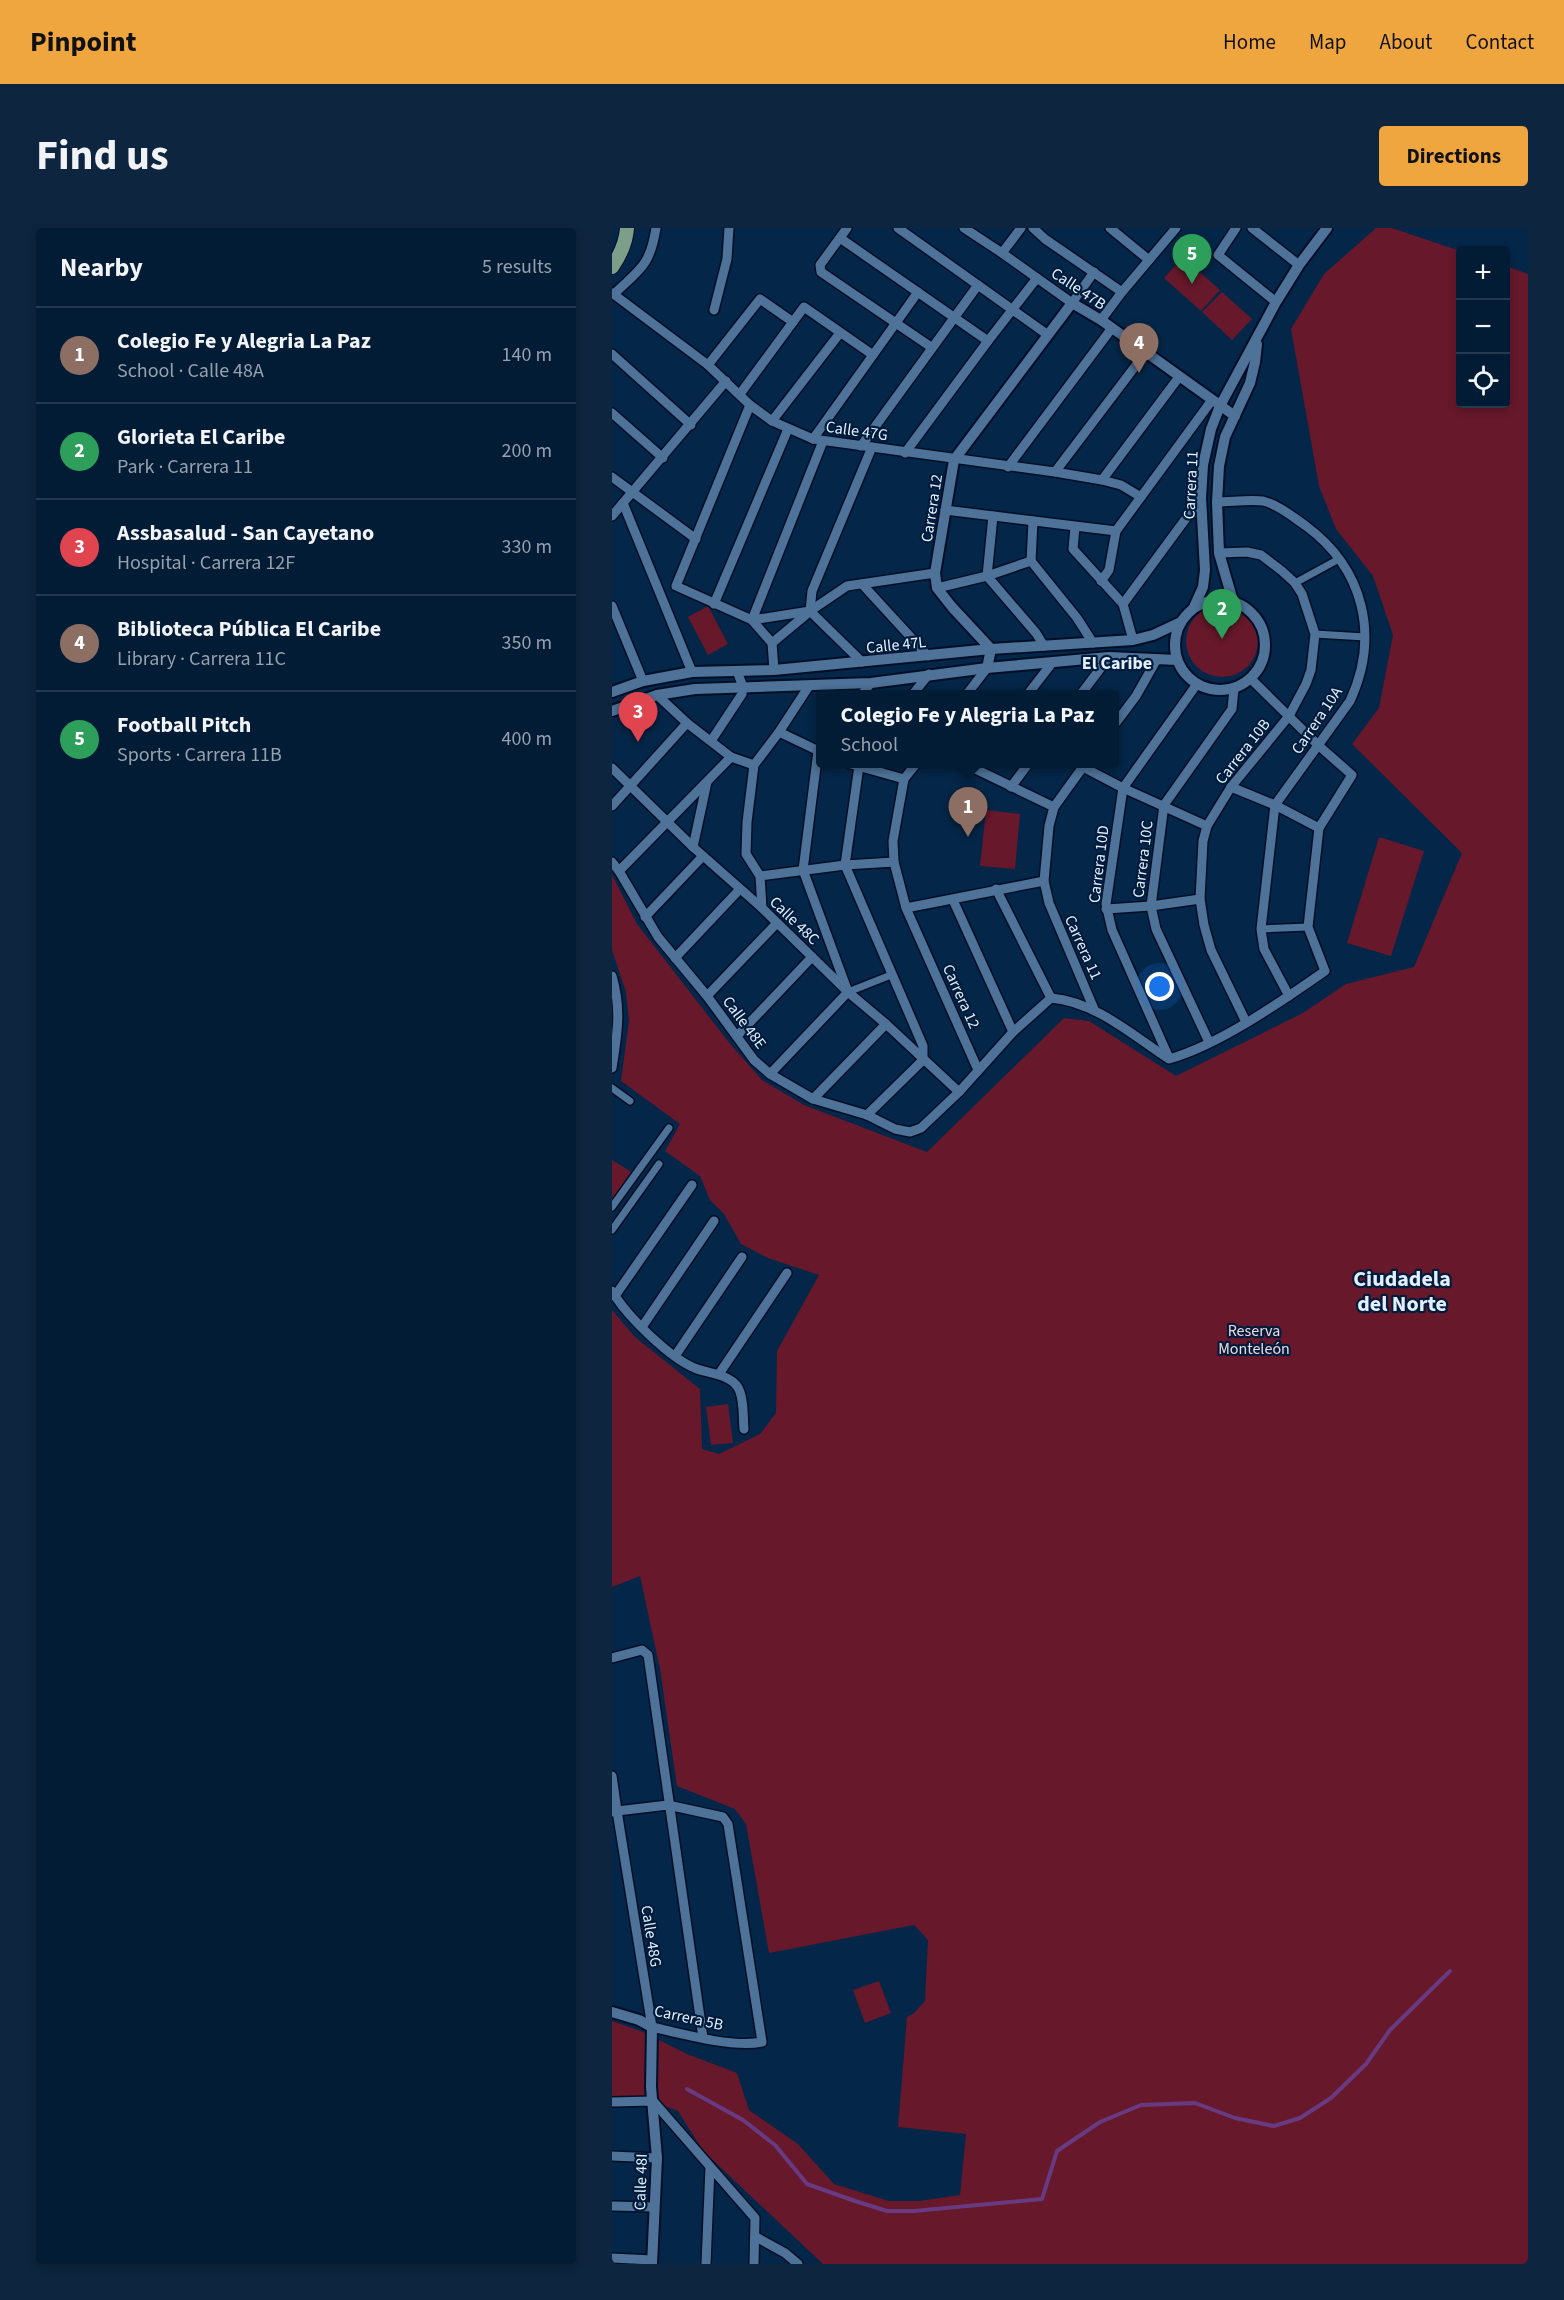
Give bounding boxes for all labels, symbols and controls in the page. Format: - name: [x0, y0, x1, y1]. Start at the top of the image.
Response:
- text: Pinpoint: [30, 22, 137, 62]
- text: Home: [1223, 27, 1276, 57]
- text: Map: [1309, 27, 1347, 57]
- text: About: [1380, 27, 1432, 57]
- text: Contact: [1465, 27, 1534, 57]
- text: Find us: [36, 126, 169, 186]
- button: Directions: [1379, 126, 1528, 186]
- pin: 5: [1172, 235, 1212, 284]
- map controls: [1456, 246, 1510, 408]
- button: +: [1456, 246, 1510, 300]
- text: Nearby: [60, 249, 143, 286]
- text: 5 results: [482, 253, 552, 281]
- street label: Calle 47B: [1047, 262, 1110, 315]
- button: −: [1456, 300, 1510, 354]
- pin: 4: [1120, 324, 1158, 373]
- text: Colegio Fe y Alegria La Paz: [117, 325, 371, 357]
- text: 1: [74, 341, 85, 369]
- text: 140 m: [502, 341, 552, 369]
- button: locate: [1456, 354, 1510, 408]
- text: School · Calle 48A: [117, 357, 264, 385]
- street label: Calle 47G: [824, 416, 889, 446]
- text: Glorieta El Caribe: [117, 421, 286, 453]
- text: 2: [74, 437, 85, 465]
- text: 200 m: [502, 437, 552, 465]
- street label: Carrera 11: [1178, 450, 1204, 520]
- text: Park · Carrera 11: [117, 453, 253, 481]
- street label: Carrera 12: [916, 473, 948, 544]
- text: Assbasalud - San Cayetano: [117, 517, 374, 549]
- text: 3: [74, 533, 85, 561]
- text: 330 m: [502, 533, 552, 561]
- text: Hospital · Carrera 12F: [117, 549, 295, 577]
- pin: 2: [1202, 590, 1242, 639]
- text: Biblioteca Pública El Caribe: [117, 613, 381, 645]
- text: 4: [74, 629, 85, 657]
- text: 350 m: [502, 629, 552, 657]
- street label: Calle 47L: [865, 631, 927, 659]
- text: Library · Carrera 11C: [117, 645, 286, 673]
- district label: El Caribe: [1082, 651, 1152, 676]
- street label: Carrera 10A: [1286, 682, 1348, 759]
- popup: [816, 690, 1119, 768]
- pin: 3: [618, 692, 658, 742]
- text: Colegio Fe y Alegria La Paz: [841, 699, 1094, 731]
- text: Football Pitch: [117, 709, 251, 741]
- street label: Carrera 10B: [1210, 714, 1275, 789]
- text: 5: [74, 725, 85, 753]
- text: 400 m: [502, 725, 552, 753]
- text: School: [841, 731, 898, 759]
- text: Sports · Carrera 11B: [117, 741, 282, 769]
- pin: 1: [948, 788, 988, 837]
- street label: Carrera 10C: [1127, 819, 1159, 899]
- street label: Carrera 10D: [1083, 824, 1115, 904]
- street label: Calle 48C: [765, 891, 824, 950]
- street label: Carrera 11: [1059, 912, 1107, 983]
- street label: Carrera 12: [937, 961, 985, 1032]
- your location: [1145, 972, 1174, 1001]
- street label: Calle 48E: [717, 992, 771, 1054]
- district label: Ciudadela del Norte: [1353, 1263, 1451, 1320]
- park label: Reserva Monteleón: [1218, 1320, 1290, 1360]
- street label: Calle 48G: [635, 1904, 667, 1969]
- street label: Carrera 5B: [652, 2000, 725, 2036]
- street label: Calle 48I: [629, 2153, 653, 2211]

